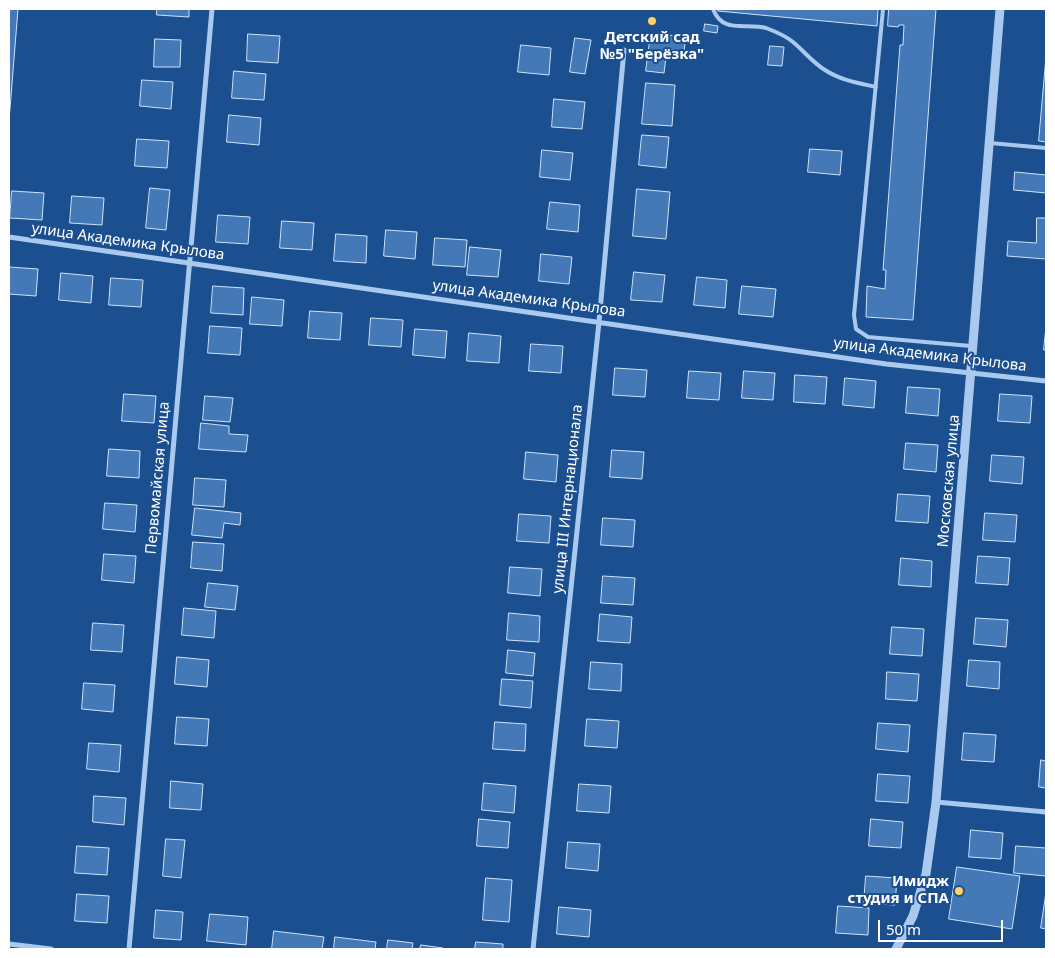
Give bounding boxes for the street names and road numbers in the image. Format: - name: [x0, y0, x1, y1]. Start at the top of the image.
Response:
- street label: улица Академика Крылова: [30, 220, 226, 264]
- street label: улица Академика Крылова: [431, 277, 627, 321]
- street label: улица Академика Крылова: [832, 334, 1028, 376]
- street label: Первомайская улица: [142, 401, 174, 555]
- street label: улица III Интернационала: [549, 404, 587, 594]
- street label: Московская улица: [934, 414, 964, 548]

